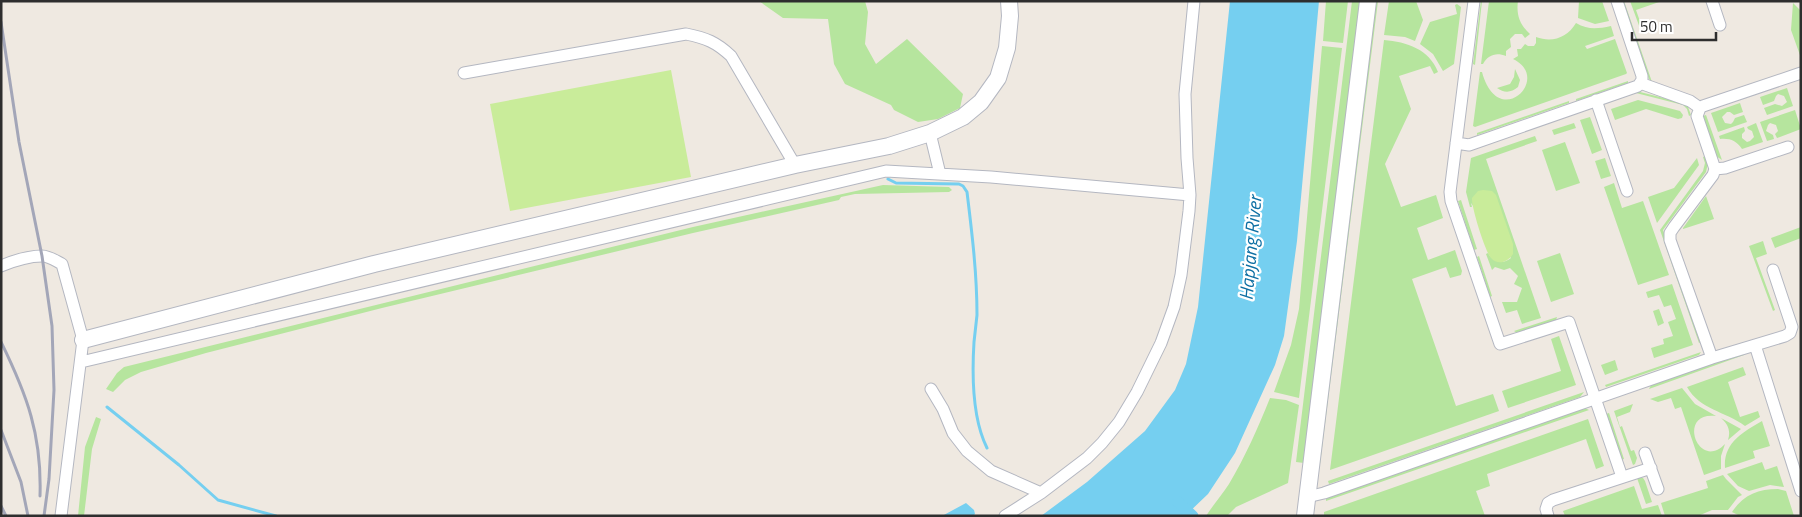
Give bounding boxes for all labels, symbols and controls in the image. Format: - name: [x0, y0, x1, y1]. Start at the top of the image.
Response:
- scale bar: [1632, 10, 1716, 42]
- text: 50 m: [1640, 15, 1673, 38]
- water label: Hapjang River: [1231, 193, 1269, 301]

